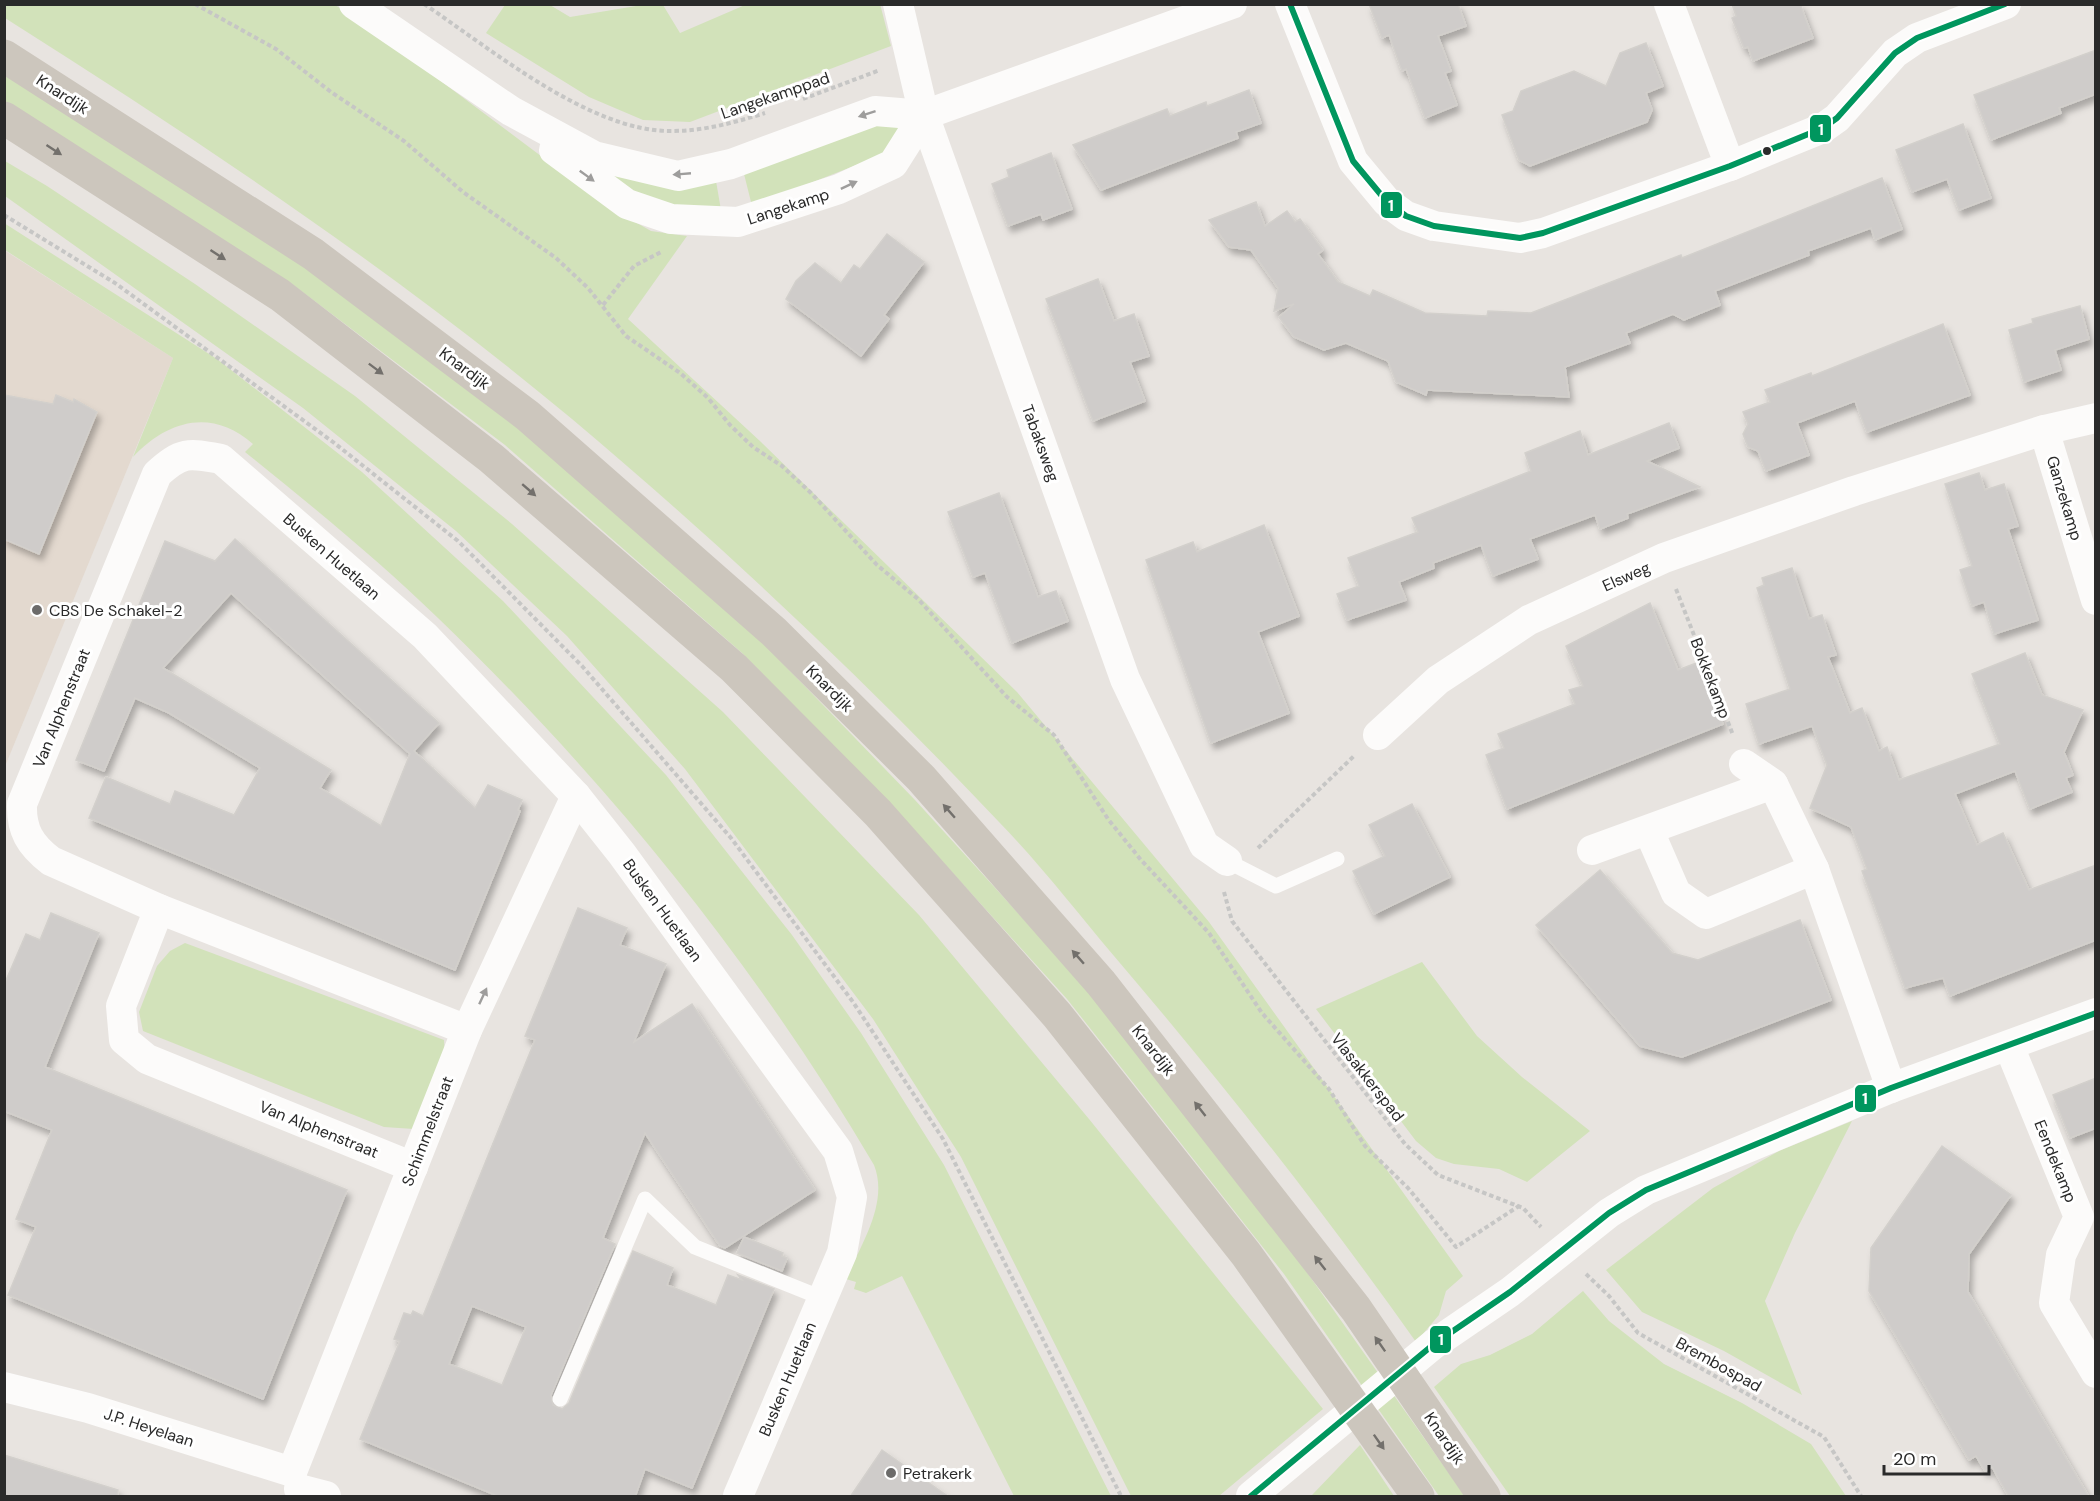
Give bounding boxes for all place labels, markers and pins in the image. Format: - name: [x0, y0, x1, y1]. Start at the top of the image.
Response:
- unlabelled marker: [1761, 145, 1773, 157]
- place label: CBS De Schakel-2: [49, 600, 182, 621]
- marker: CBS De Schakel-2: [30, 603, 44, 617]
- place label: Petrakerk: [903, 1463, 972, 1484]
- marker: Petrakerk: [884, 1466, 898, 1480]

